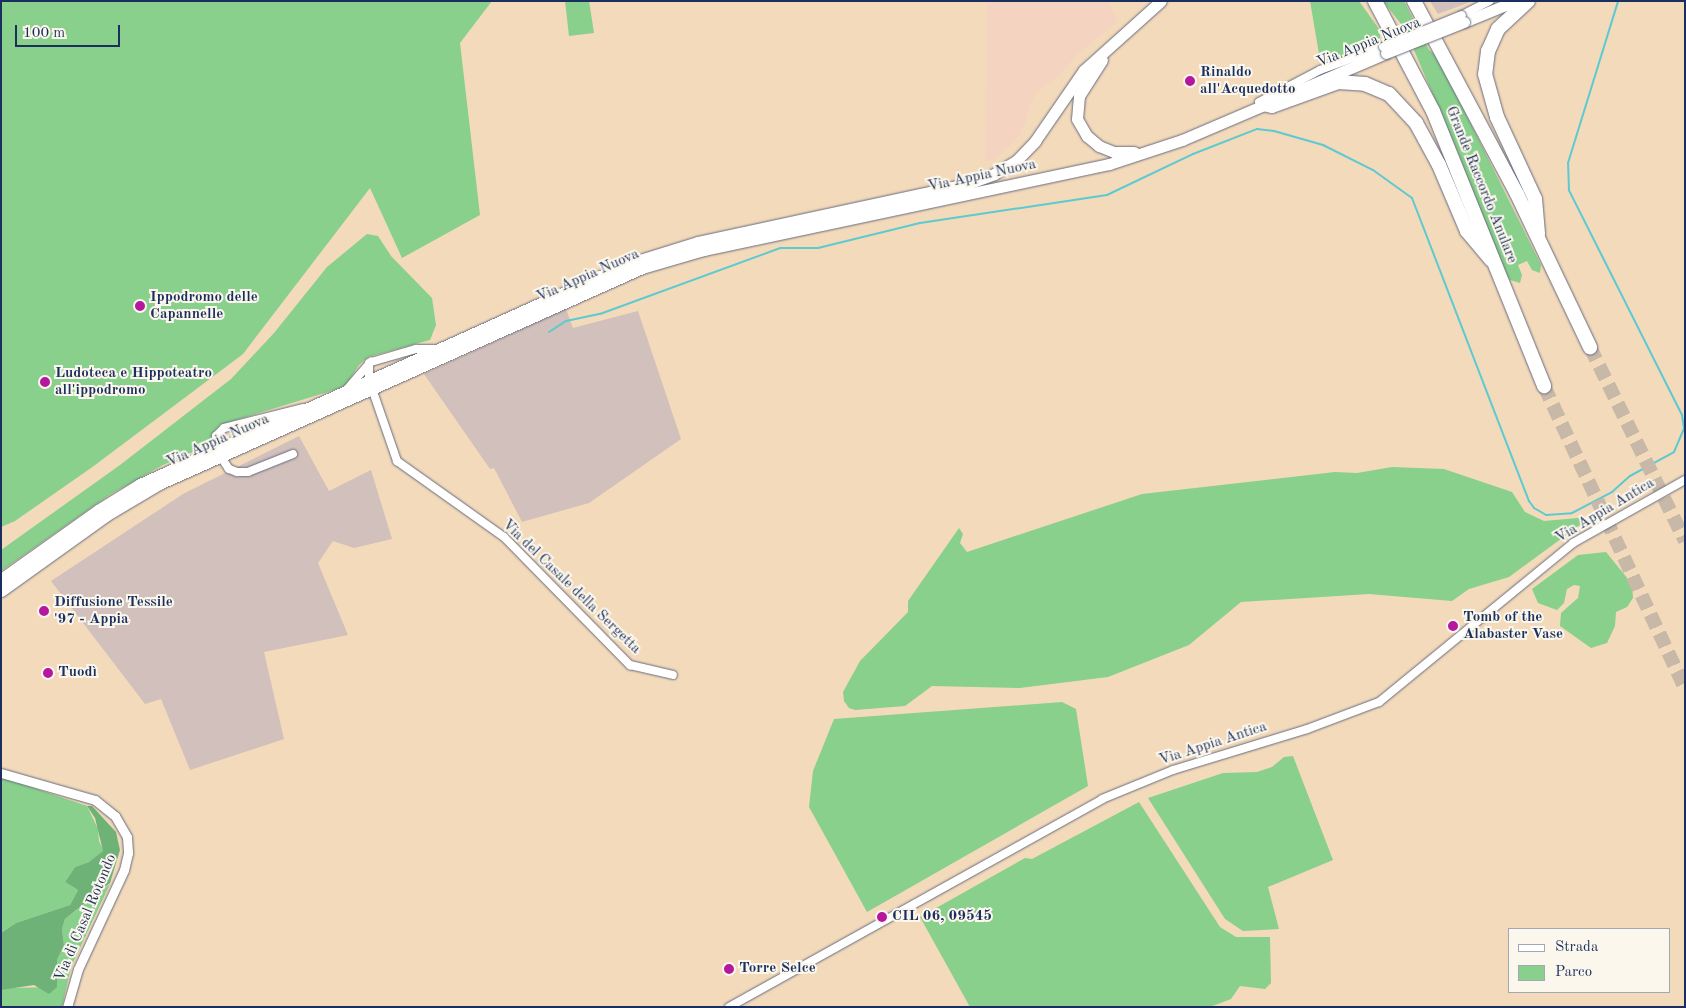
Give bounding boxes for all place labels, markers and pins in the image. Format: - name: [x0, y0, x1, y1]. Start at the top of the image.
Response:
- place label: Rinaldo all'Acquedotto: [1200, 63, 1296, 98]
- marker: Rinaldo all'Acquedotto: [1184, 75, 1196, 87]
- place label: Ippodromo delle Capannelle: [150, 288, 258, 323]
- marker: Ippodromo delle Capannelle: [134, 300, 146, 312]
- place label: Ludoteca e Hippoteatro all'ippodromo: [55, 364, 212, 399]
- marker: Ludoteca e Hippoteatro all'ippodromo: [39, 376, 51, 388]
- place label: Diffusione Tessile '97 - Appia: [54, 593, 173, 628]
- marker: Diffusione Tessile '97 - Appia: [38, 605, 50, 617]
- place label: Tomb of the Alabaster Vase: [1463, 608, 1563, 643]
- marker: Tomb of the Alabaster Vase: [1447, 620, 1459, 632]
- place label: Tuodì: [58, 664, 97, 682]
- marker: Tuodì: [42, 667, 54, 679]
- place label: CIL 06, 09545: [892, 908, 992, 926]
- marker: CIL 06, 09545: [876, 911, 888, 923]
- place label: Torre Selce: [739, 960, 816, 978]
- marker: Torre Selce: [723, 963, 735, 975]

